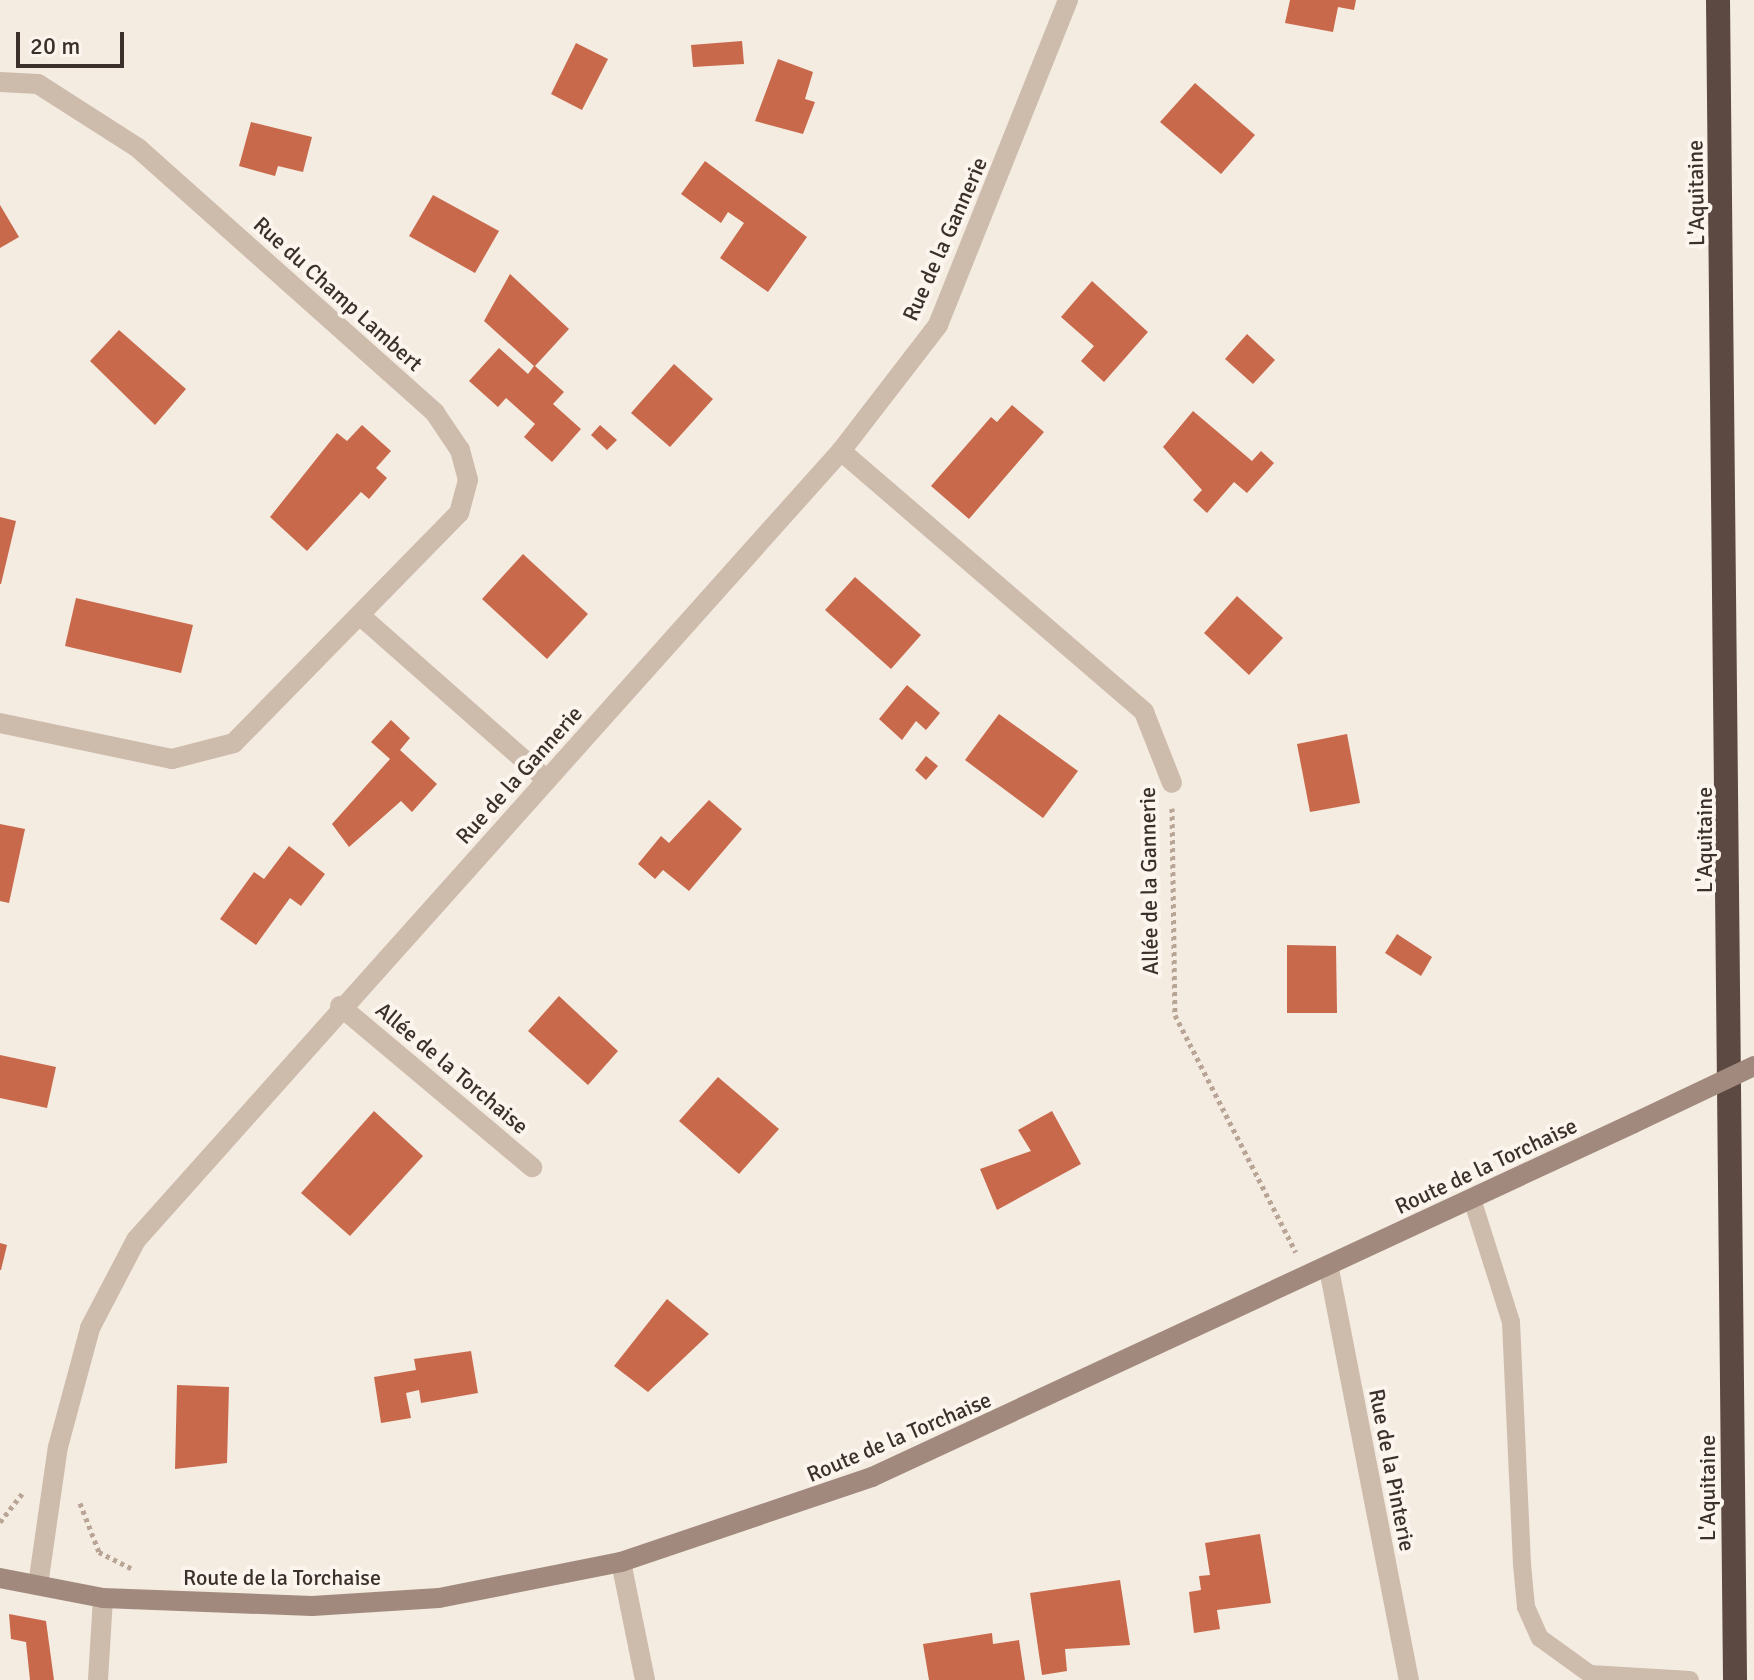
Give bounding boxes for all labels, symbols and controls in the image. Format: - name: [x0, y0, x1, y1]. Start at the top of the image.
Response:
- scale bar: [20, 16, 128, 66]
- text: 20 m: [30, 31, 80, 61]
- street label: L'Aquitaine: [1682, 140, 1710, 246]
- street label: Rue de la Gannerie: [897, 153, 993, 325]
- street label: Rue du Champ Lambert: [248, 211, 428, 377]
- street label: Rue de la Gannerie: [450, 701, 588, 849]
- street label: Allée de la Gannerie: [1134, 787, 1164, 975]
- street label: L'Aquitaine: [1692, 787, 1718, 893]
- street label: Allée de la Torchaise: [370, 997, 534, 1139]
- street label: Route de la Torchaise: [1391, 1112, 1581, 1220]
- street label: Route de la Torchaise: [803, 1386, 995, 1488]
- street label: Rue de la Pinterie: [1363, 1387, 1421, 1553]
- street label: L'Aquitaine: [1695, 1435, 1721, 1541]
- street label: Route de la Torchaise: [183, 1565, 381, 1591]

